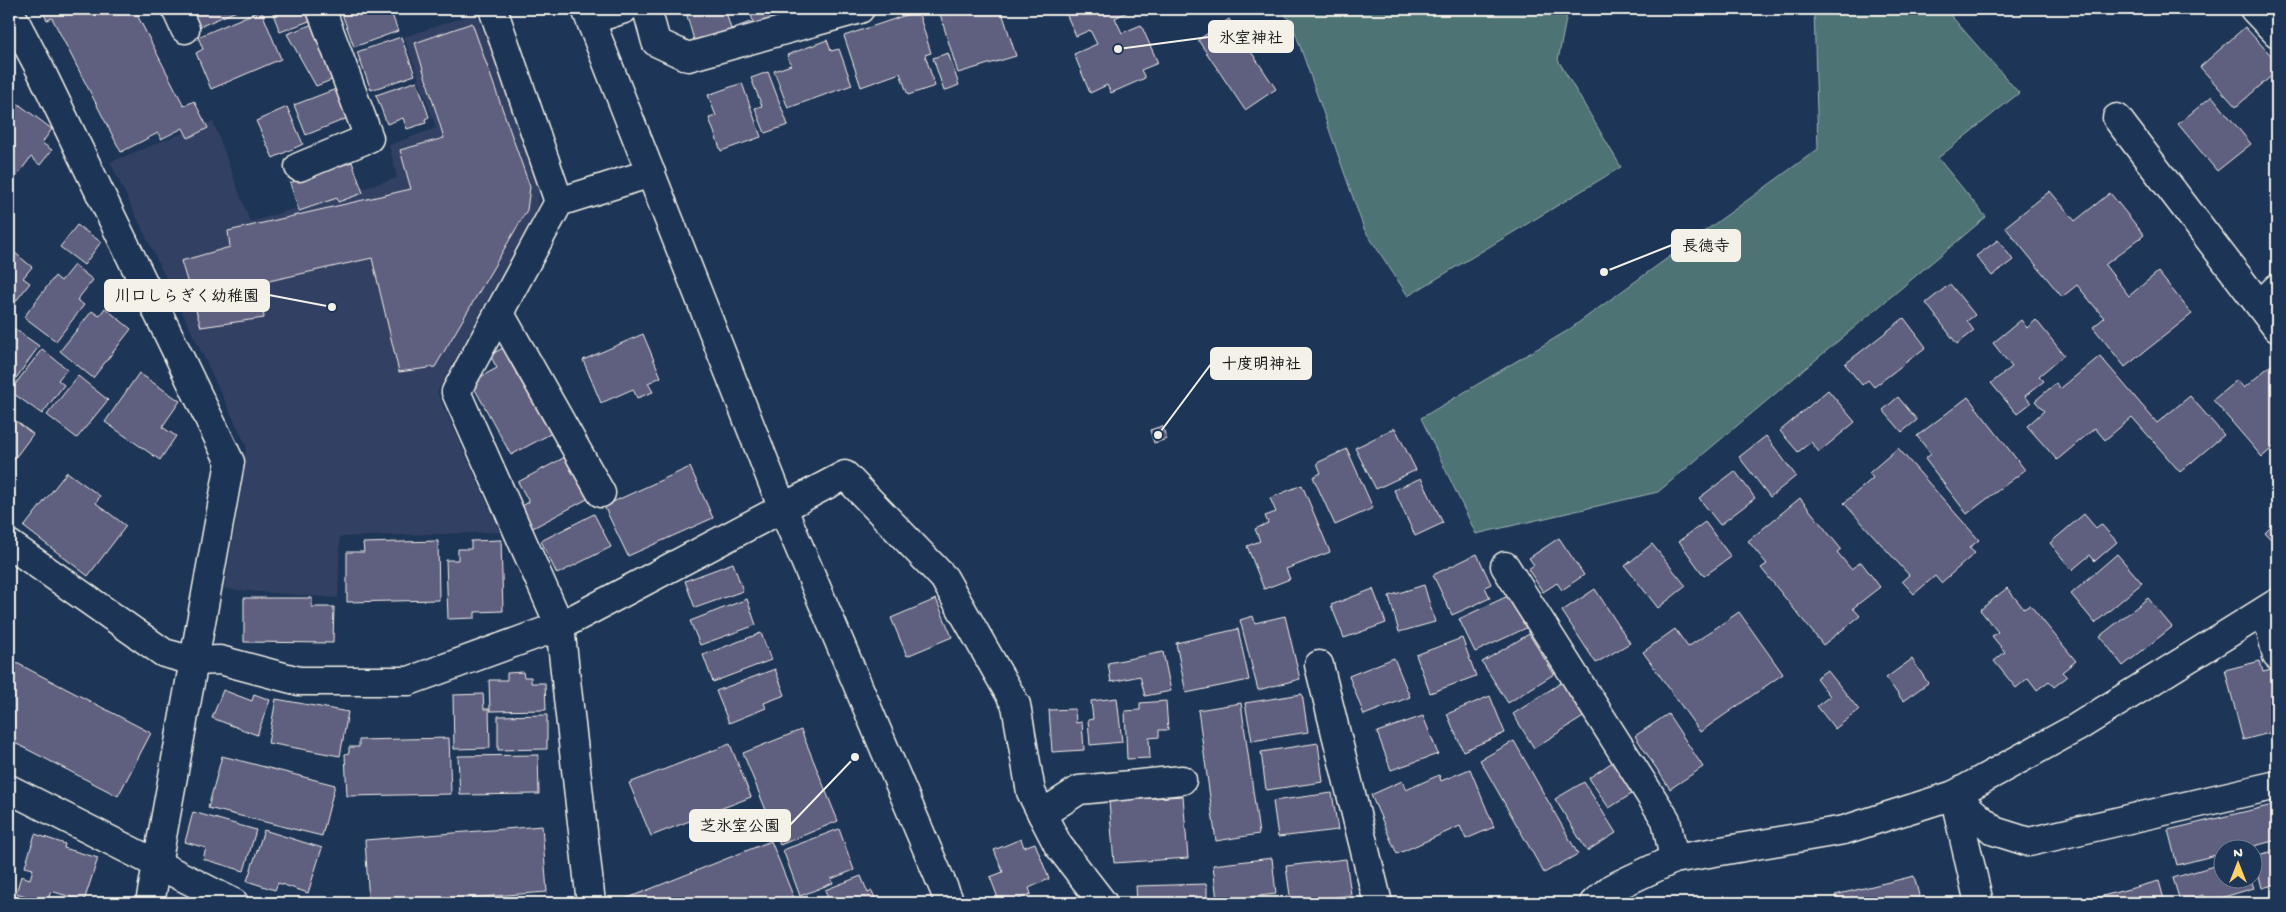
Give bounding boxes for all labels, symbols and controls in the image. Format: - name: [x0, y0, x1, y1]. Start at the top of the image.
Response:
- callout: 氷室神社: [1209, 21, 1293, 52]
- text: 氷室神社: [1219, 29, 1283, 50]
- callout: 長徳寺: [1672, 230, 1740, 261]
- text: 長徳寺: [1682, 237, 1730, 258]
- callout: 川口しらぎく幼稚園: [105, 280, 269, 311]
- text: 川口しらぎく幼稚園: [115, 287, 259, 308]
- callout: 十度明神社: [1211, 348, 1311, 379]
- text: 十度明神社: [1221, 355, 1301, 376]
- callout: 芝氷室公園: [690, 810, 790, 841]
- text: 芝氷室公園: [700, 817, 780, 838]
- north arrow: [2214, 840, 2264, 890]
- text: N: [2233, 845, 2243, 862]

